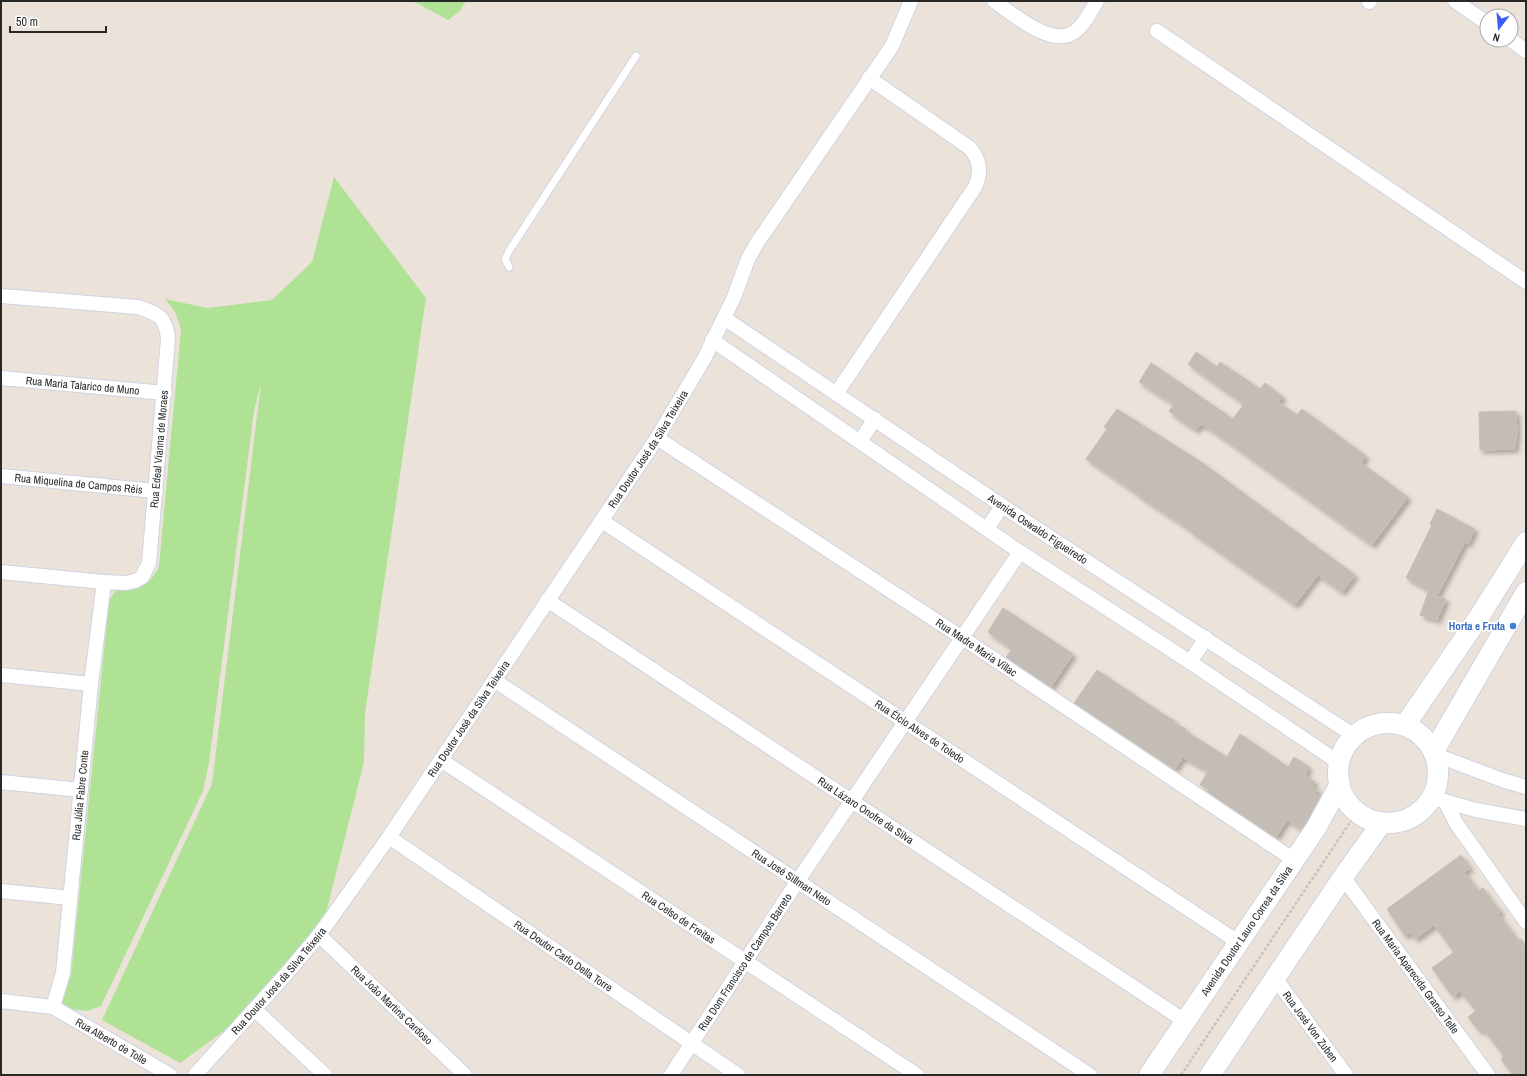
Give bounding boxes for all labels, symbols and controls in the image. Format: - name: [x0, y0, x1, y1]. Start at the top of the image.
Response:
- scale bar: [10, 8, 106, 34]
- north arrow: [1479, 8, 1519, 48]
- text: 50 m: [16, 14, 38, 30]
- text: N: [1491, 30, 1501, 45]
- street label: Rua Maria Talarico de Muno: [25, 373, 140, 398]
- street label: Rua Doutor José da Silva Teixeira: [605, 387, 691, 511]
- street label: Rua Edeal Vianna de Moraes: [147, 389, 171, 508]
- street label: Rua Miquelina de Campos Réis: [14, 470, 144, 497]
- street label: Avenida Oswaldo Figueiredo: [984, 490, 1090, 567]
- street label: Rua Madre Maria Villac: [933, 615, 1020, 680]
- place label: Horta e Fruta: [1449, 619, 1505, 633]
- marker: Horta e Fruta: [1508, 621, 1518, 631]
- street label: Rua Doutor José da Silva Teixeira: [424, 658, 513, 780]
- street label: Rua Élcio Alves de Toledo: [872, 697, 967, 766]
- street label: Rua Júlia Fabre Conte: [69, 750, 92, 841]
- street label: Rua Lázaro Onofre da Silva: [815, 774, 916, 847]
- street label: Rua José Sillman Neto: [749, 846, 834, 909]
- street label: Avenida Doutor Lauro Correa da Silva: [1197, 863, 1295, 999]
- street label: Rua Celso de Freitas: [639, 888, 719, 947]
- street label: Rua Dom Francisco de Campos Barreto: [695, 891, 795, 1033]
- street label: Rua Maria Aparecida Granso Telle: [1369, 916, 1462, 1036]
- street label: Rua Doutor Carlo Della Torre: [511, 917, 615, 994]
- street label: Rua Doutor José da Silva Teixeira: [228, 925, 329, 1037]
- street label: Rua João Martins Cardoso: [348, 962, 436, 1047]
- street label: Rua José Von Zuben: [1280, 988, 1341, 1065]
- street label: Rua Alberto de Tolle: [73, 1015, 150, 1067]

